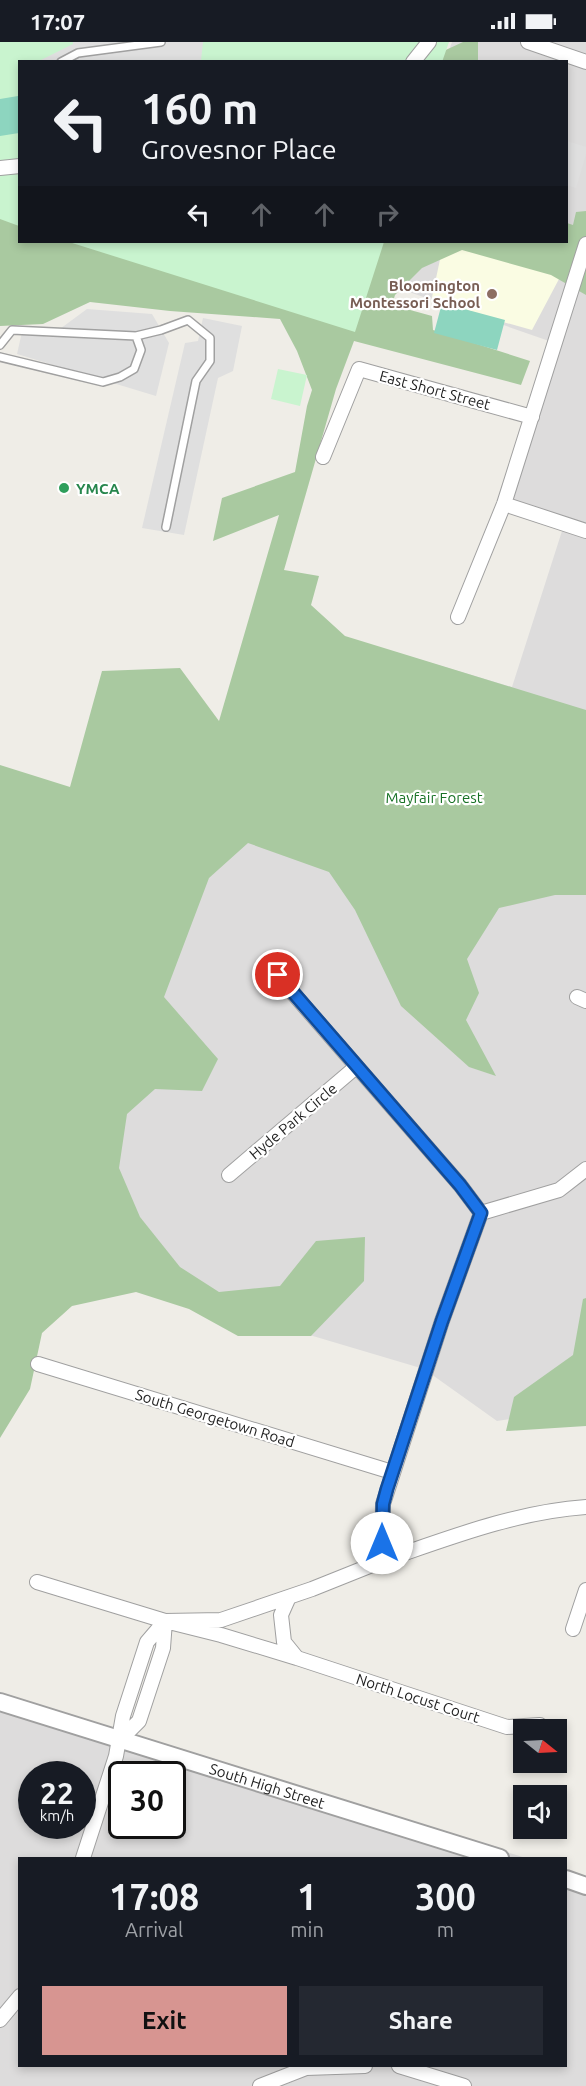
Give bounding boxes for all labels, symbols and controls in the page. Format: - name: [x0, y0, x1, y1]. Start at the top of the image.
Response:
- text: 17:07: [30, 9, 85, 34]
- icon: left: [42, 84, 120, 162]
- text: 160 m: [141, 85, 258, 132]
- text: Grovesnor Place: [141, 134, 337, 164]
- icon: left: [182, 198, 215, 231]
- icon: ahead: [245, 198, 278, 231]
- icon: ahead: [308, 198, 341, 231]
- icon: right: [371, 198, 404, 231]
- place label: Bloomington Montessori School: [350, 277, 480, 311]
- marker: Bloomington Montessori School: [485, 287, 499, 301]
- street label: East Short Street: [378, 367, 492, 413]
- place label: YMCA: [76, 480, 120, 497]
- marker: YMCA: [57, 481, 71, 495]
- park label: Mayfair Forest: [385, 789, 483, 806]
- pin: [252, 949, 303, 1000]
- icon: arrive: [261, 958, 294, 991]
- street label: Hyde Park Circle: [246, 1079, 340, 1163]
- street label: South Georgetown Road: [133, 1386, 297, 1450]
- position arrow: [350, 1511, 414, 1575]
- street label: North Locust Court: [354, 1670, 482, 1726]
- north arrow: [513, 1719, 567, 1773]
- map controls: [513, 1719, 567, 1839]
- street label: South High Street: [208, 1759, 327, 1811]
- speed limit sign: 30: [108, 1761, 186, 1839]
- text: 22: [40, 1776, 74, 1810]
- button: sound: [513, 1785, 567, 1839]
- text: km/h: [40, 1807, 74, 1824]
- text: 17:08: [109, 1876, 199, 1917]
- text: 1: [297, 1876, 317, 1917]
- text: 300: [415, 1876, 476, 1917]
- text: Arrival: [125, 1918, 183, 1941]
- text: min: [290, 1918, 324, 1941]
- text: m: [437, 1918, 454, 1941]
- button: Exit: [42, 1986, 287, 2055]
- button: Share: [299, 1986, 543, 2055]

